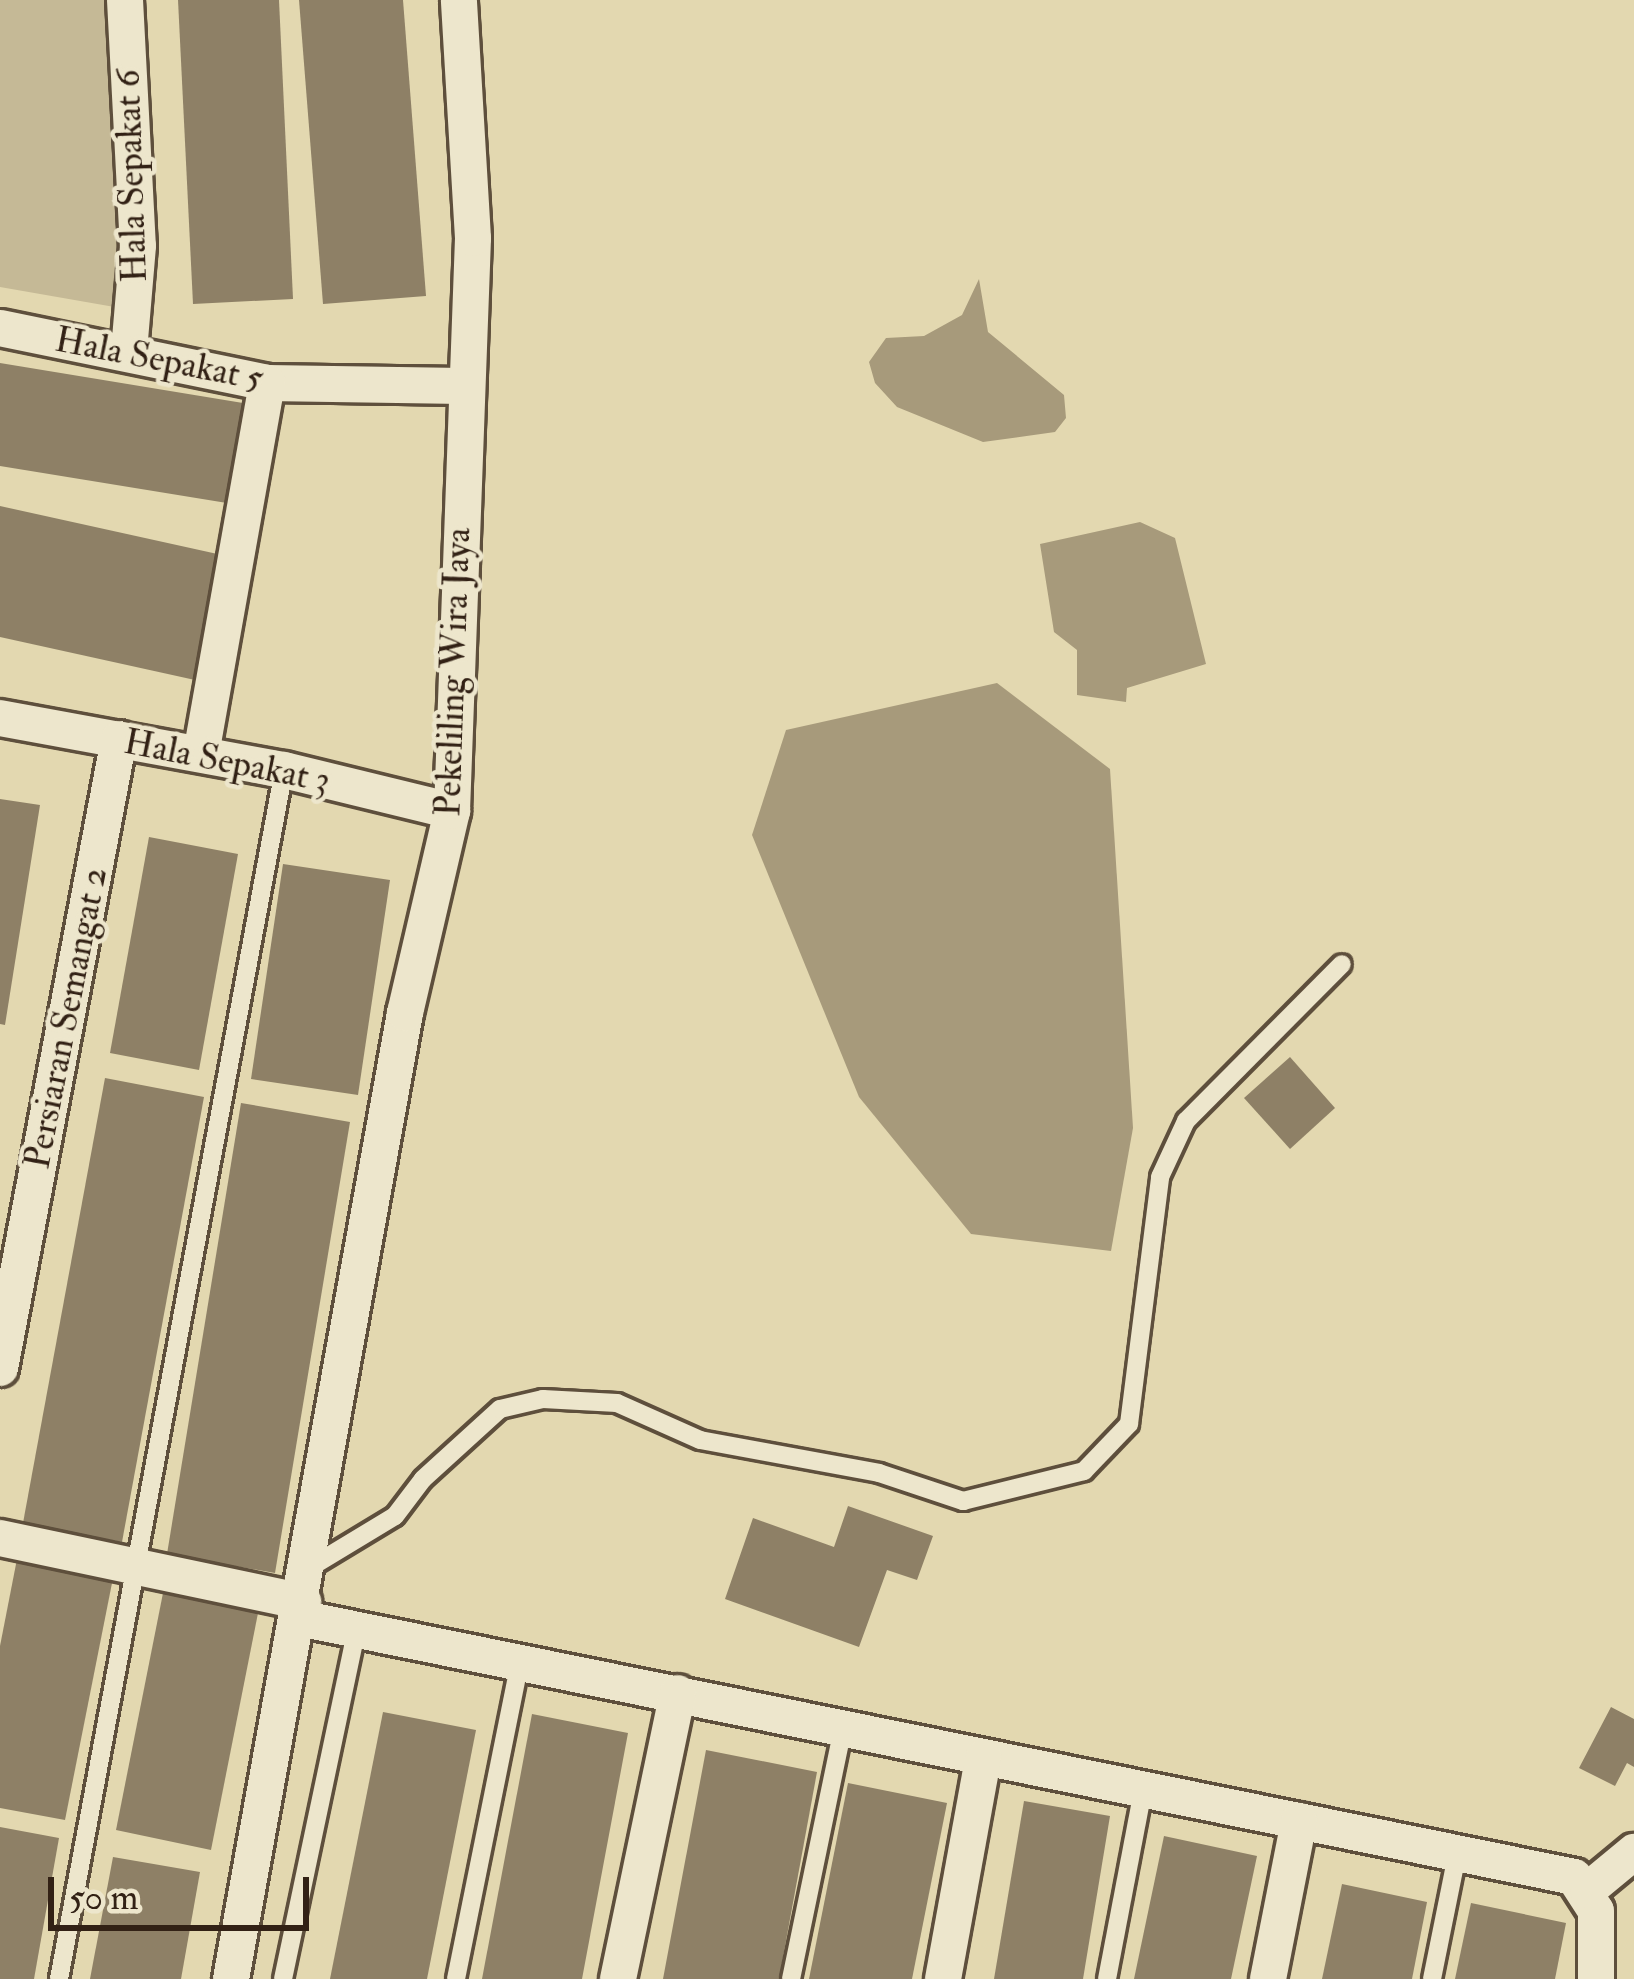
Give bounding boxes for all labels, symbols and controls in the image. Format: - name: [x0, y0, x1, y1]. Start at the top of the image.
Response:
- street label: Hala Sepakat 6: [106, 69, 156, 283]
- street label: Hala Sepakat 5: [51, 318, 267, 400]
- street label: Pekeliling Wira Jaya: [426, 527, 480, 817]
- street label: Hala Sepakat 3: [120, 720, 334, 802]
- street label: Persiaran Semangat 2: [16, 864, 116, 1172]
- scale bar: [54, 1853, 315, 1927]
- text: 50 m: [69, 1875, 138, 1920]

